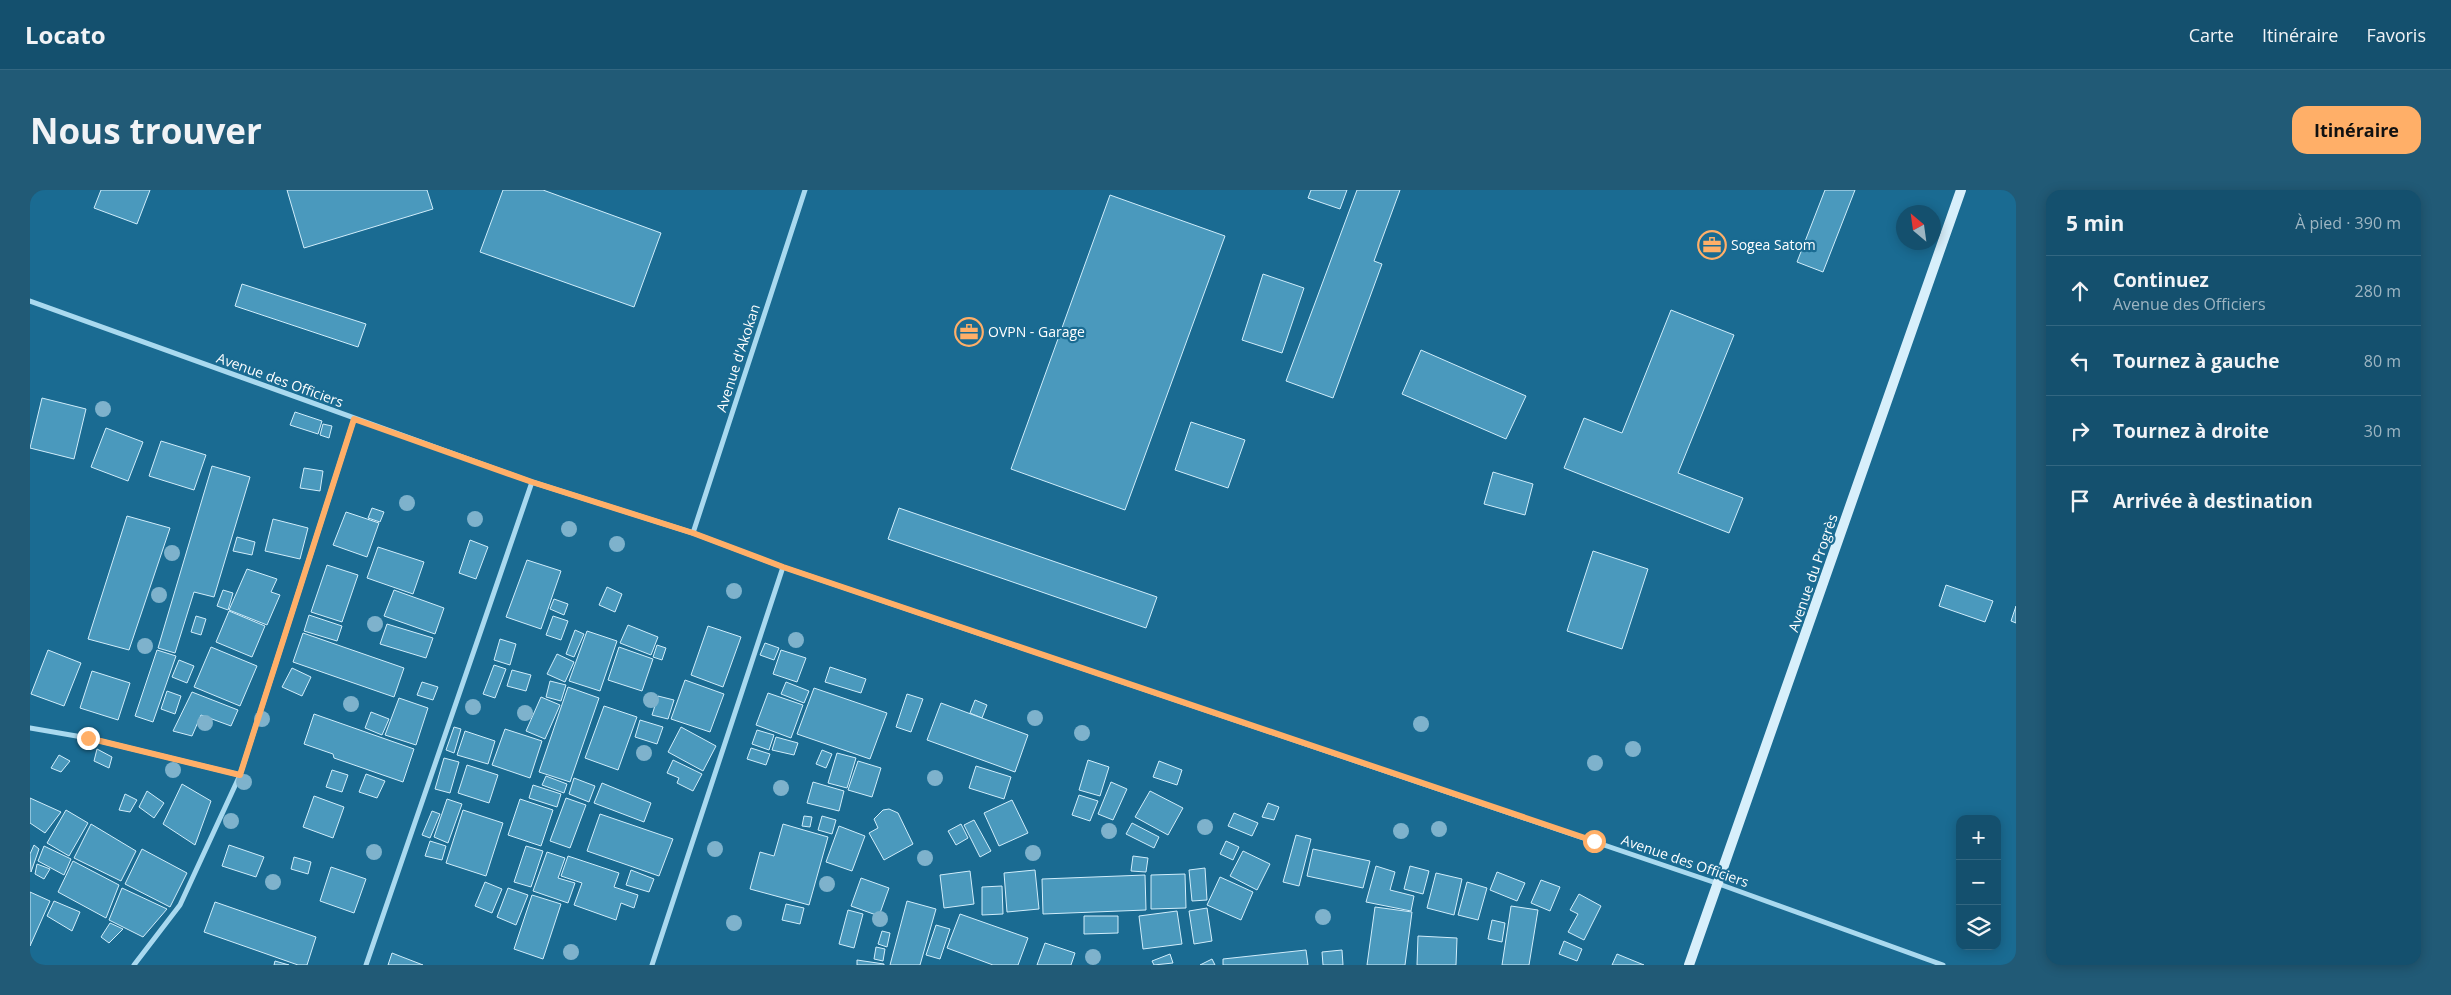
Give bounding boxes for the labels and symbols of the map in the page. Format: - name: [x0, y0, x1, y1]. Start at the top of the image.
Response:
- north arrow: [1896, 205, 1941, 250]
- office icon: Sogea Satom: [1697, 230, 1727, 260]
- place label: Sogea Satom: [1731, 235, 1816, 254]
- street label: Avenue d'Akokan: [711, 301, 764, 414]
- office icon: OVPN - Garage: [954, 317, 984, 347]
- place label: OVPN - Garage: [988, 322, 1085, 341]
- street label: Avenue des Officiers: [214, 348, 346, 411]
- street label: Avenue du Progrès: [1783, 511, 1842, 634]
- route end: [77, 727, 100, 750]
- route start: [1583, 830, 1606, 853]
- street label: Avenue des Officiers: [1619, 830, 1752, 891]

